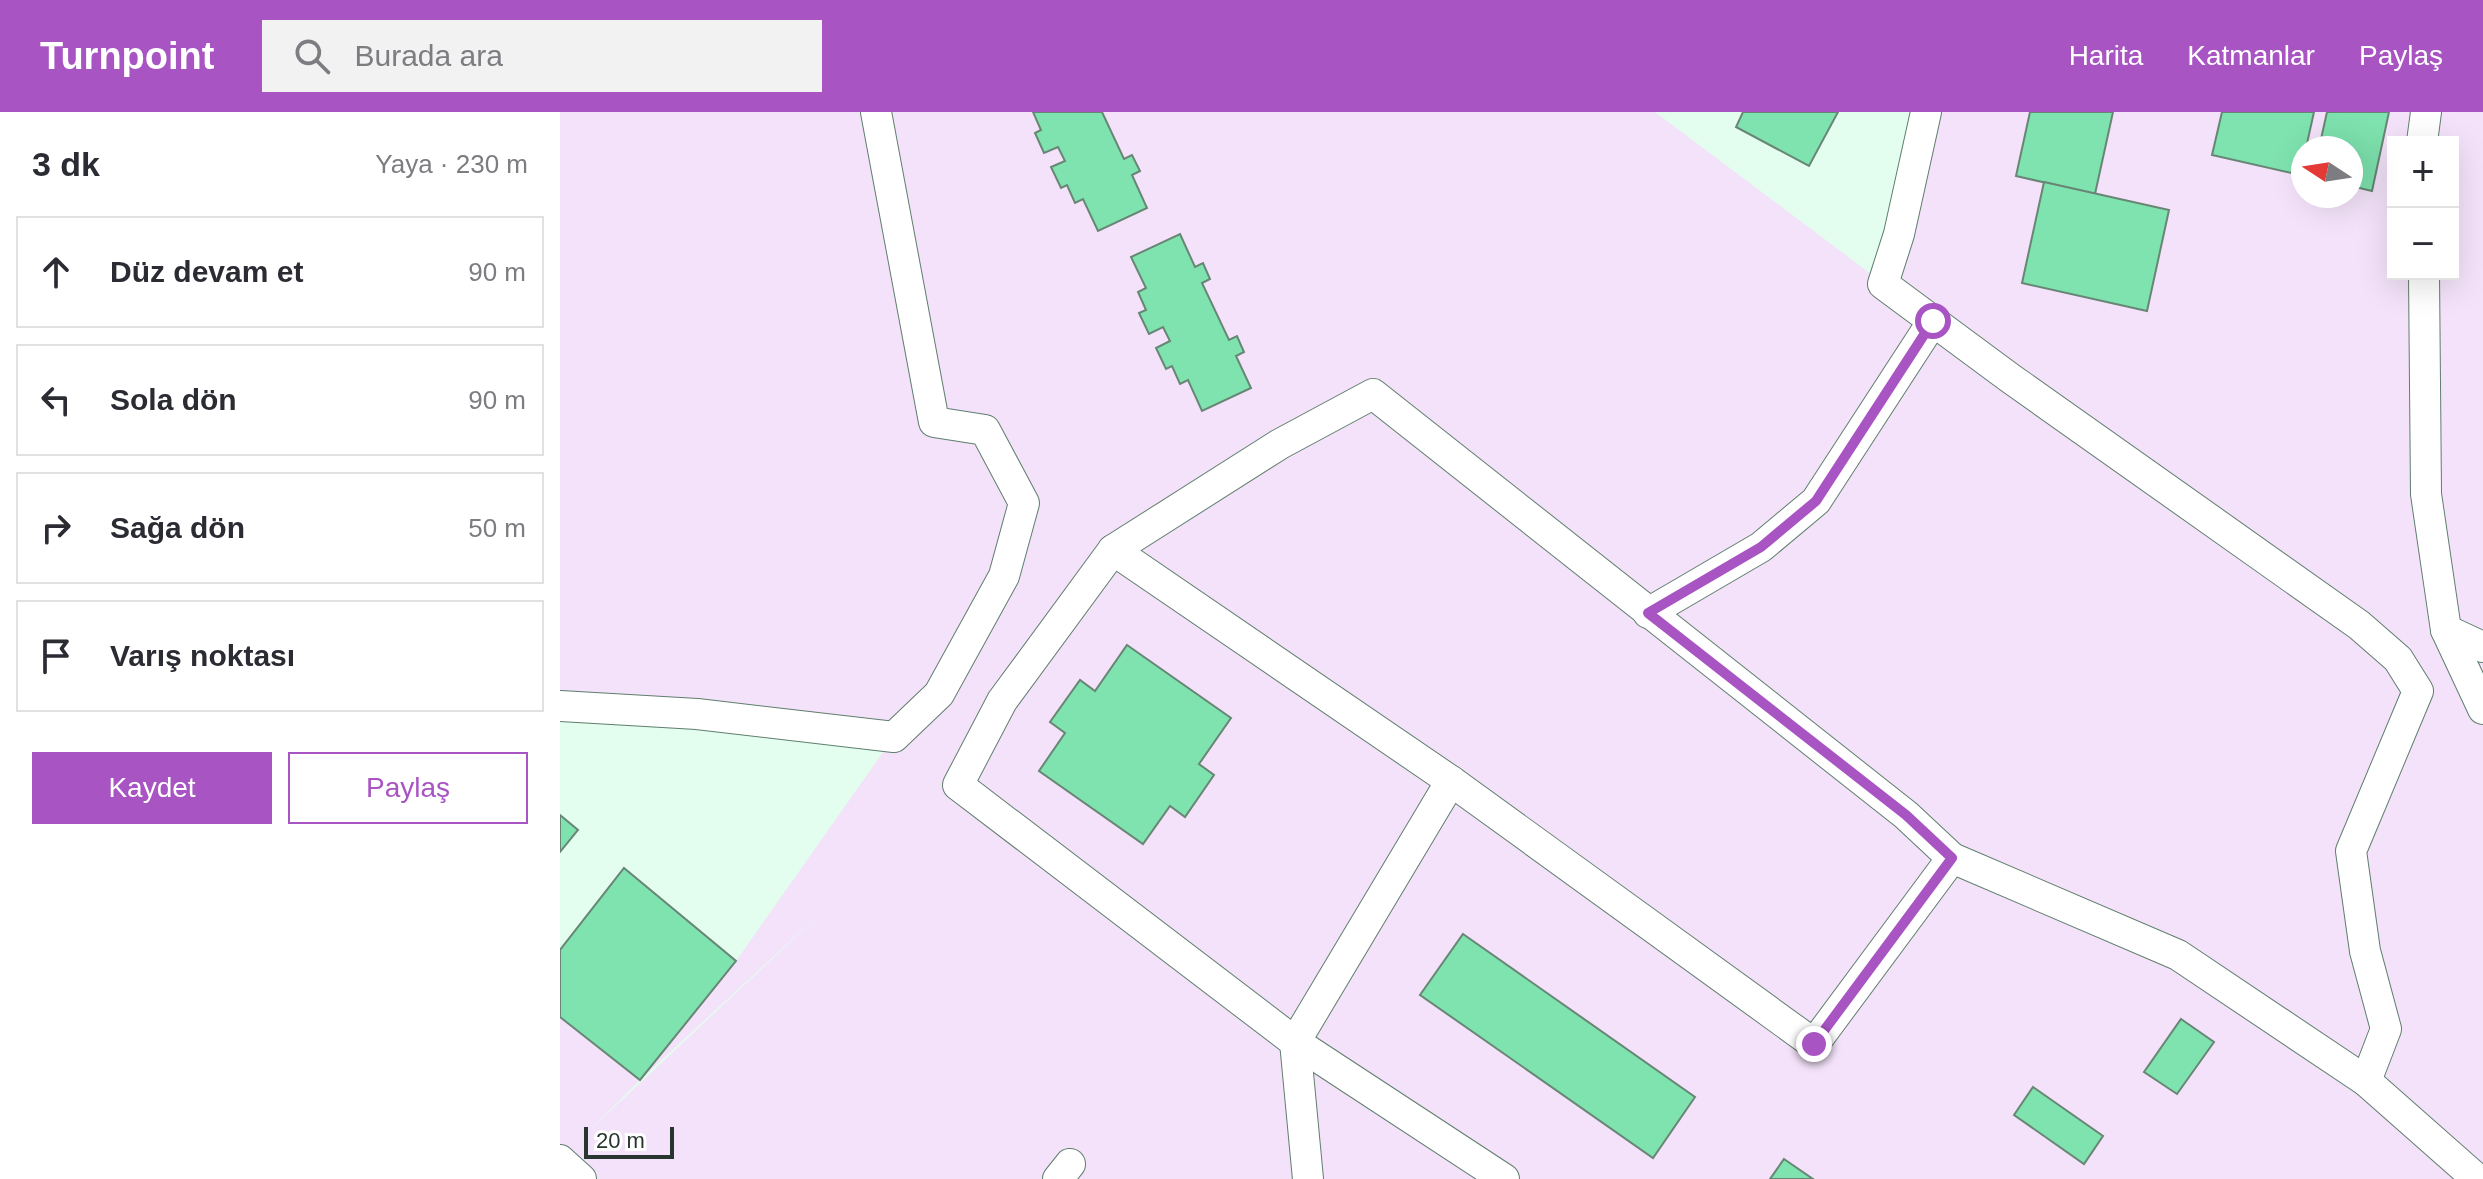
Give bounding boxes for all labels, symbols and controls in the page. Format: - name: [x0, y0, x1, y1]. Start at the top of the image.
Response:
- search box: [262, 20, 822, 92]
- icon: search: [290, 34, 334, 78]
- text: Turnpoint: [40, 35, 214, 77]
- text: Burada ara: [354, 39, 503, 72]
- text: Harita: [2069, 40, 2143, 71]
- text: Katmanlar: [2187, 40, 2315, 71]
- text: Paylaş: [2359, 40, 2443, 71]
- north arrow: [2291, 136, 2363, 208]
- map controls: [2387, 136, 2459, 280]
- button: +: [2387, 136, 2459, 208]
- text: 3 dk: [32, 145, 100, 183]
- text: Yaya · 230 m: [375, 149, 528, 179]
- button: −: [2387, 208, 2459, 280]
- icon: ahead: [34, 250, 78, 294]
- text: Düz devam et: [110, 255, 303, 288]
- text: 90 m: [468, 257, 526, 287]
- route start: [1915, 303, 1951, 339]
- icon: left: [34, 378, 78, 422]
- text: Sola dön: [110, 383, 237, 416]
- text: 90 m: [468, 385, 526, 415]
- icon: right: [34, 506, 78, 550]
- text: Sağa dön: [110, 511, 245, 544]
- text: 50 m: [468, 513, 526, 543]
- icon: arrive: [34, 634, 78, 678]
- text: Varış noktası: [110, 639, 295, 672]
- button: Kaydet: [32, 752, 272, 824]
- button: Paylaş: [288, 752, 528, 824]
- route end: [1796, 1026, 1832, 1062]
- scale bar: [584, 1123, 674, 1159]
- text: 20 m: [596, 1128, 645, 1153]

